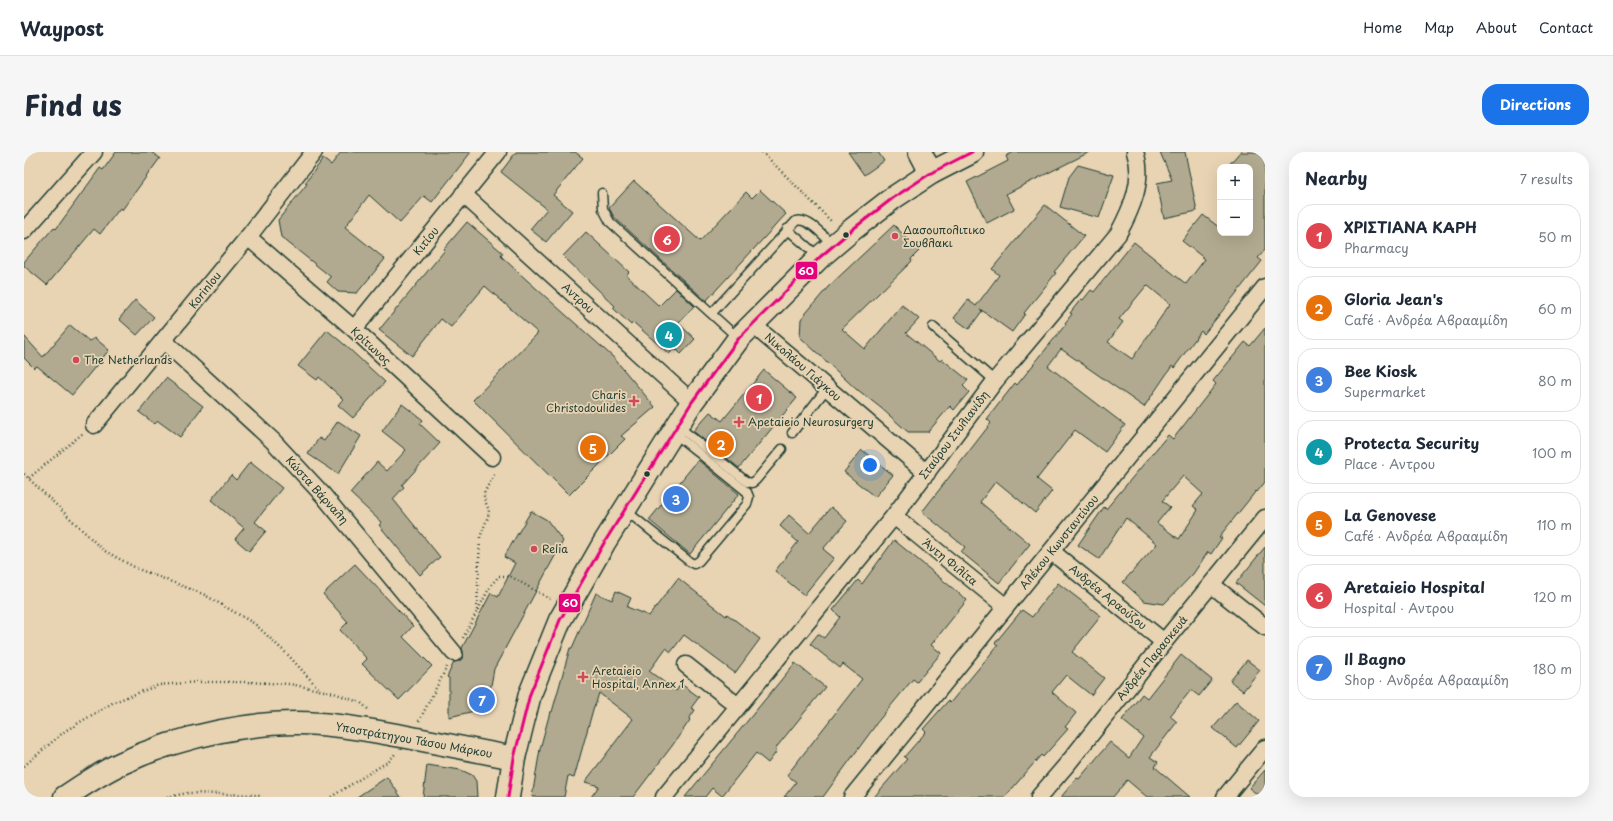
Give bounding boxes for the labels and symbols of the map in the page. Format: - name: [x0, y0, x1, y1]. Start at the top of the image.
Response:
- place label: Δασουπολιτικο Σουβλακι: [903, 221, 985, 251]
- street label: Κιτίου: [409, 223, 443, 259]
- pin: 6: [654, 224, 680, 254]
- unlabelled marker: [841, 230, 851, 240]
- marker: Δασουπολιτικο Σουβλακι: [890, 231, 900, 241]
- line badge: 60: [795, 261, 818, 280]
- text: 60: [798, 262, 814, 279]
- street label: Korinlou: [184, 267, 225, 312]
- street label: Αντρου: [558, 278, 598, 317]
- pin: 4: [656, 320, 682, 350]
- street label: Κρίτωνος: [347, 322, 396, 369]
- street label: Νικολάου Γιάγκου: [761, 328, 845, 405]
- place label: The Netherlands: [84, 351, 172, 368]
- marker: The Netherlands: [71, 355, 81, 365]
- pin: 1: [746, 383, 772, 413]
- place label: Charis Christodoulides: [546, 386, 626, 416]
- street label: Σταύρου Στυλιανίδη: [915, 387, 993, 483]
- marker: Charis Christodoulides: [629, 396, 639, 406]
- place label: Apetaieio Neurosurgery: [748, 413, 874, 430]
- marker: Apetaieio Neurosurgery: [733, 416, 745, 428]
- pin: 2: [708, 429, 734, 459]
- pin: 5: [580, 433, 606, 463]
- street label: Κώστα Βάρναλη: [282, 452, 353, 528]
- your location: [860, 455, 880, 475]
- unlabelled marker: [642, 469, 652, 479]
- pin: 3: [663, 484, 689, 514]
- street label: Αλέκου Κωνσταντίνου: [1015, 491, 1102, 593]
- street label: Άντη Φιλίτα: [919, 534, 982, 589]
- place label: Relia: [542, 540, 568, 557]
- marker: Relia: [529, 544, 539, 554]
- street label: Ανδρέα Αραούζου: [1066, 560, 1151, 633]
- line badge: 60: [558, 593, 581, 613]
- text: 60: [562, 594, 578, 611]
- street label: Ανδρέα Παρασκευά: [1112, 612, 1191, 704]
- place label: Aretaieio Hospital, Annex 1: [592, 662, 685, 692]
- marker: Aretaieio Hospital, Annex 1: [577, 671, 589, 683]
- pin: 7: [469, 685, 495, 715]
- street label: Υποστράτηγου Τάσου Μάρκου: [334, 717, 494, 762]

